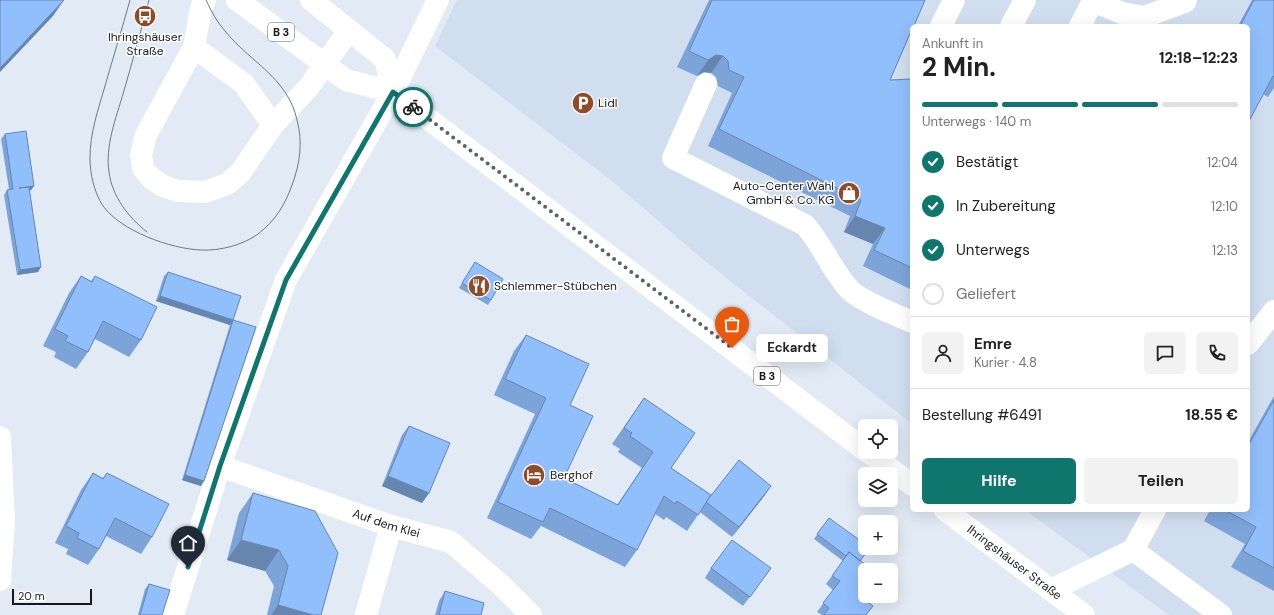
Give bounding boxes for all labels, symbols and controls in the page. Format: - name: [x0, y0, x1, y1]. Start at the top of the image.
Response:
- bus stop icon: Ihringshäuser Straße: [132, 3, 158, 29]
- road number: B 3: [268, 23, 294, 41]
- place label: Ihringshäuser Straße: [108, 29, 183, 59]
- text: Ankunft in: [922, 35, 983, 52]
- text: 12:18–12:23: [1159, 48, 1238, 68]
- text: 2 Min.: [922, 50, 996, 84]
- courier: [393, 87, 433, 127]
- parking icon: Lidl: [570, 90, 596, 116]
- place label: Lidl: [598, 95, 617, 111]
- icon: bike: [402, 96, 424, 118]
- text: Unterwegs · 140 m: [922, 113, 1031, 130]
- icon: check: [922, 151, 944, 173]
- text: Bestätigt: [956, 152, 1018, 172]
- text: 12:04: [1207, 154, 1238, 171]
- place label: Auto-Center Wahl GmbH & Co. KG: [733, 178, 834, 208]
- shop icon: Auto-Center Wahl GmbH & Co. KG: [836, 180, 862, 206]
- icon: check: [922, 195, 944, 217]
- text: In Zubereitung: [956, 196, 1056, 216]
- text: 12:10: [1211, 198, 1238, 215]
- icon: check: [922, 239, 944, 261]
- text: Unterwegs: [956, 240, 1030, 260]
- text: 12:13: [1212, 242, 1238, 259]
- restaurant icon: Schlemmer-Stübchen: [466, 273, 492, 299]
- place label: Schlemmer-Stübchen: [494, 278, 617, 294]
- text: Geliefert: [956, 284, 1016, 304]
- pin: [715, 307, 749, 348]
- icon: bag: [721, 313, 743, 335]
- button: person: [922, 332, 964, 374]
- button: chat: [1144, 332, 1186, 374]
- button: phone: [1196, 332, 1238, 374]
- callout: Eckardt: [756, 334, 828, 362]
- text: Emre: [974, 334, 1012, 354]
- text: Eckardt: [767, 339, 817, 356]
- text: Kurier · 4.8: [974, 354, 1037, 371]
- road number: B 3: [754, 367, 780, 385]
- text: Bestellung #6491: [922, 405, 1042, 425]
- text: 18.55 €: [1185, 405, 1238, 425]
- map controls: [858, 419, 898, 603]
- button: locate: [858, 419, 898, 459]
- button: Hilfe: [922, 458, 1076, 504]
- button: Teilen: [1084, 458, 1238, 504]
- hotel icon: Berghof: [521, 462, 547, 488]
- place label: Berghof: [550, 467, 593, 483]
- button: layers: [858, 467, 898, 507]
- street label: Auf dem Klei: [351, 505, 422, 541]
- button: +: [858, 515, 898, 555]
- street label: Ihringshäuser Straße: [964, 521, 1065, 604]
- pin: [171, 526, 205, 567]
- icon: home: [177, 532, 199, 554]
- button: −: [858, 563, 898, 603]
- scale bar: [12, 587, 92, 606]
- text: 20 m: [18, 589, 44, 603]

